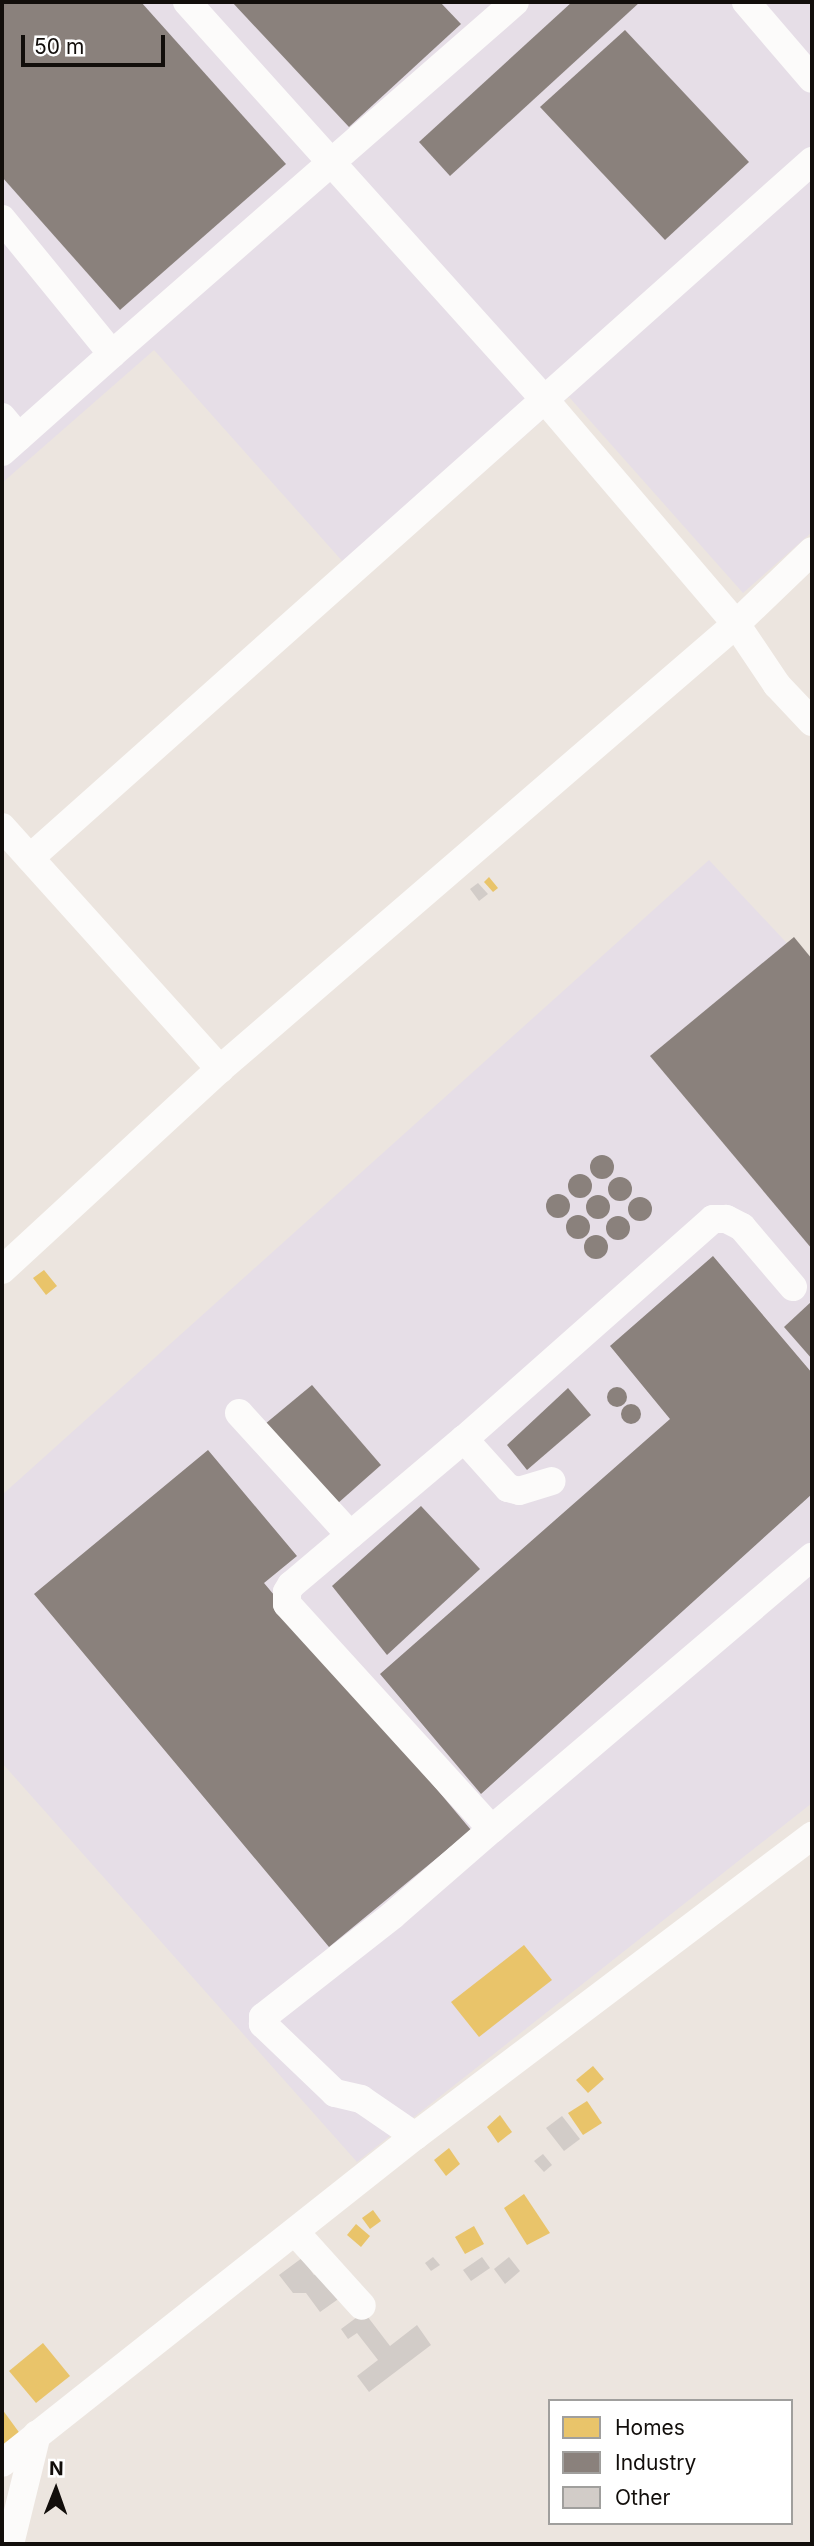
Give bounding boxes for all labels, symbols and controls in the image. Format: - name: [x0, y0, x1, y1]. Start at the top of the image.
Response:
- scale bar: [24, 21, 168, 65]
- text: 50 m: [34, 34, 84, 59]
- legend: [548, 2399, 793, 2525]
- text: Homes: [615, 2415, 685, 2440]
- text: Industry: [615, 2450, 696, 2475]
- north arrow: [21, 2455, 91, 2525]
- text: N: [49, 2457, 64, 2480]
- text: Other: [615, 2485, 671, 2510]

